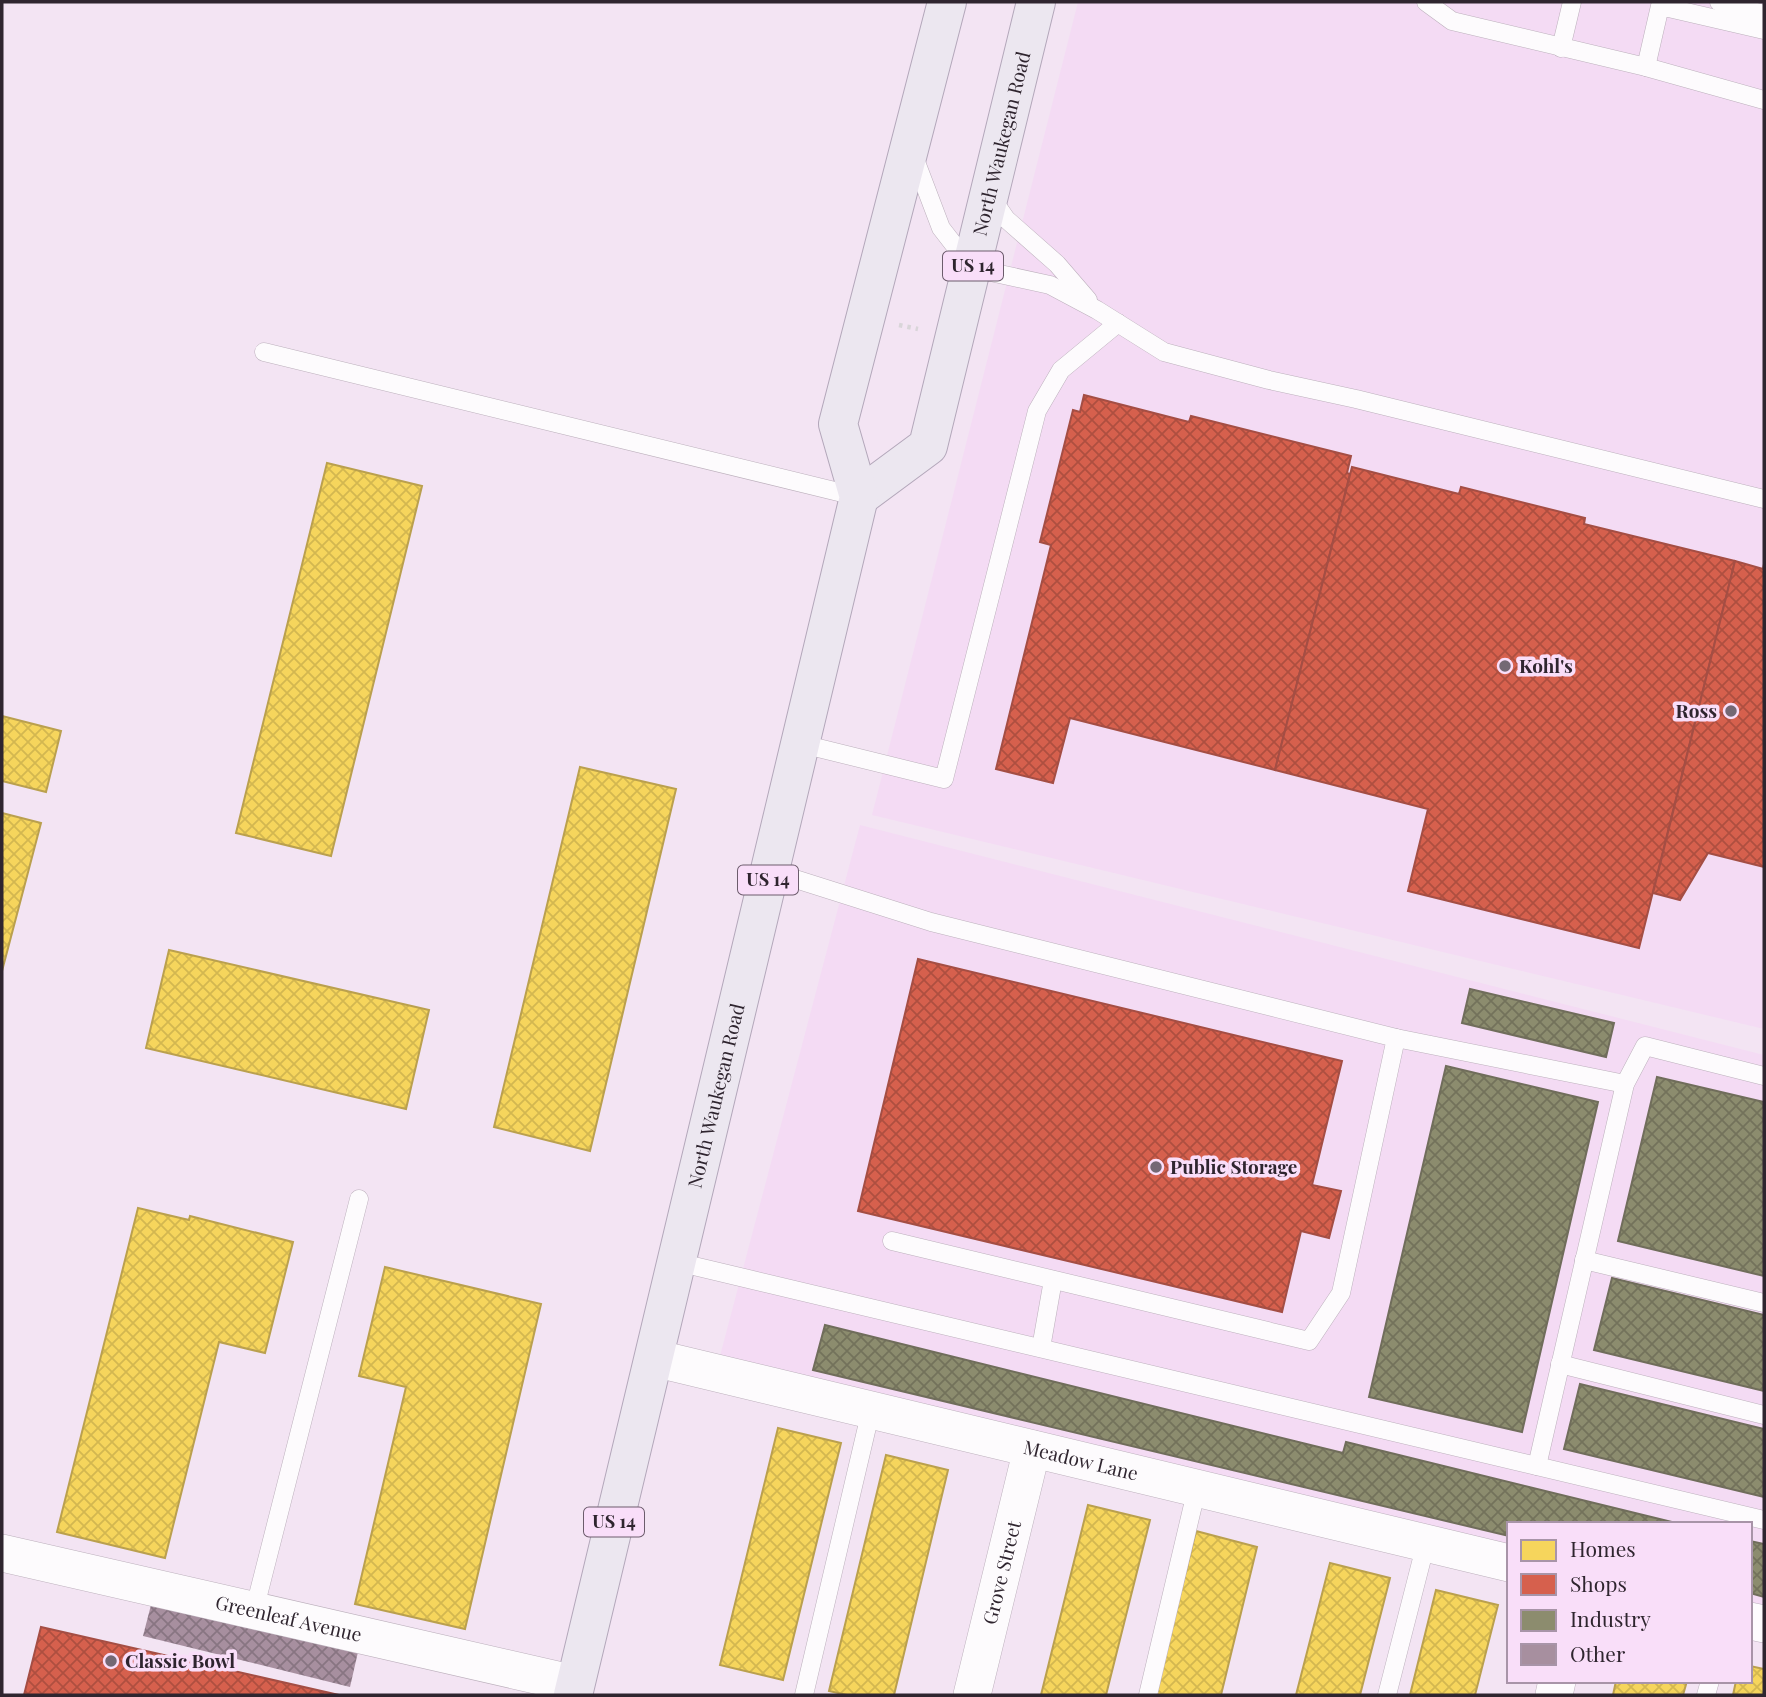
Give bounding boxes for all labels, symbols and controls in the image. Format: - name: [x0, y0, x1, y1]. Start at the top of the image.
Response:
- street label: North Waukegan Road: [966, 49, 1036, 238]
- road number: US 14: [943, 252, 1003, 280]
- place label: Kohl's: [1519, 652, 1573, 678]
- marker: Kohl's: [1497, 658, 1513, 674]
- place label: Ross: [1676, 697, 1717, 723]
- marker: Ross: [1723, 703, 1739, 719]
- road number: US 14: [738, 866, 798, 894]
- street label: North Waukegan Road: [680, 1001, 750, 1191]
- place label: Public Storage: [1170, 1153, 1297, 1179]
- marker: Public Storage: [1148, 1159, 1164, 1175]
- street label: Meadow Lane: [1021, 1433, 1141, 1486]
- road number: US 14: [584, 1507, 644, 1536]
- street label: Grove Street: [976, 1517, 1026, 1627]
- legend: [1507, 1522, 1752, 1683]
- text: Homes: [1570, 1534, 1636, 1562]
- text: Shops: [1570, 1569, 1627, 1597]
- street label: Greenleaf Avenue: [213, 1588, 365, 1647]
- text: Industry: [1570, 1604, 1651, 1632]
- text: Other: [1570, 1639, 1626, 1667]
- place label: Classic Bowl: [125, 1647, 235, 1673]
- marker: Classic Bowl: [103, 1653, 119, 1669]

